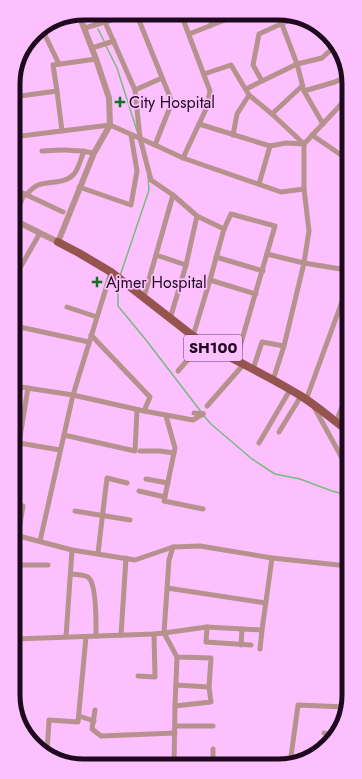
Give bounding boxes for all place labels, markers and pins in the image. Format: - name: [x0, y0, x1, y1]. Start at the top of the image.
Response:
- place label: City Hospital: [129, 91, 215, 114]
- marker: City Hospital: [114, 96, 126, 108]
- place label: Ajmer Hospital: [106, 271, 207, 294]
- marker: Ajmer Hospital: [91, 276, 103, 288]

